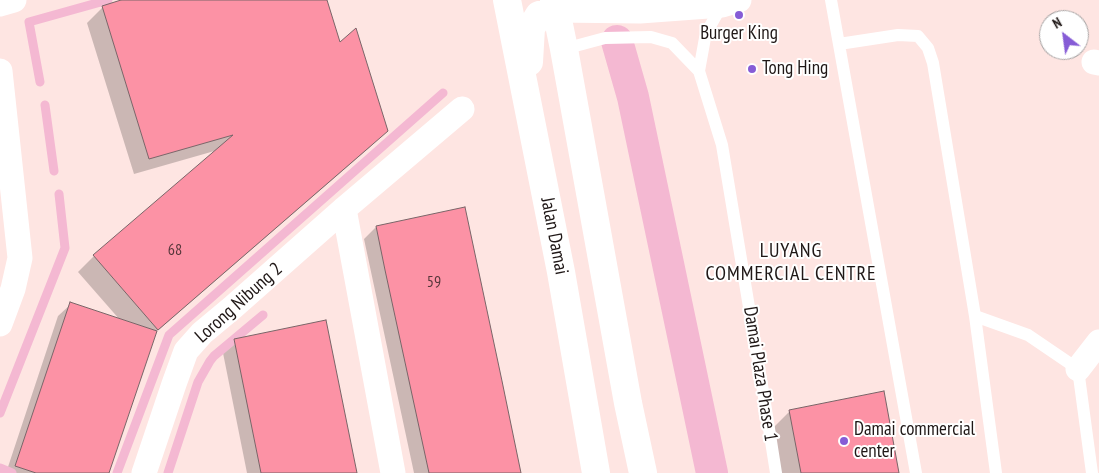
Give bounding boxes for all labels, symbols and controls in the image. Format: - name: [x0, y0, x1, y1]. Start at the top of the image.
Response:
- marker: Burger King: [733, 9, 745, 21]
- north arrow: [1039, 10, 1089, 60]
- text: N: [1049, 13, 1065, 33]
- place label: Burger King: [700, 23, 778, 45]
- place label: Tong Hing: [762, 58, 828, 80]
- marker: Tong Hing: [746, 63, 758, 75]
- street label: Jalan Damai: [535, 195, 573, 277]
- district label: LUYANG COMMERCIAL CENTRE: [703, 239, 879, 286]
- house number: 68: [168, 240, 182, 260]
- street label: Lorong Nibung 2: [191, 258, 287, 348]
- house number: 59: [427, 272, 441, 292]
- street label: Damai Plaza Phase 1: [738, 305, 782, 443]
- place label: Damai commercial center: [854, 419, 975, 463]
- marker: Damai commercial center: [838, 435, 850, 447]

